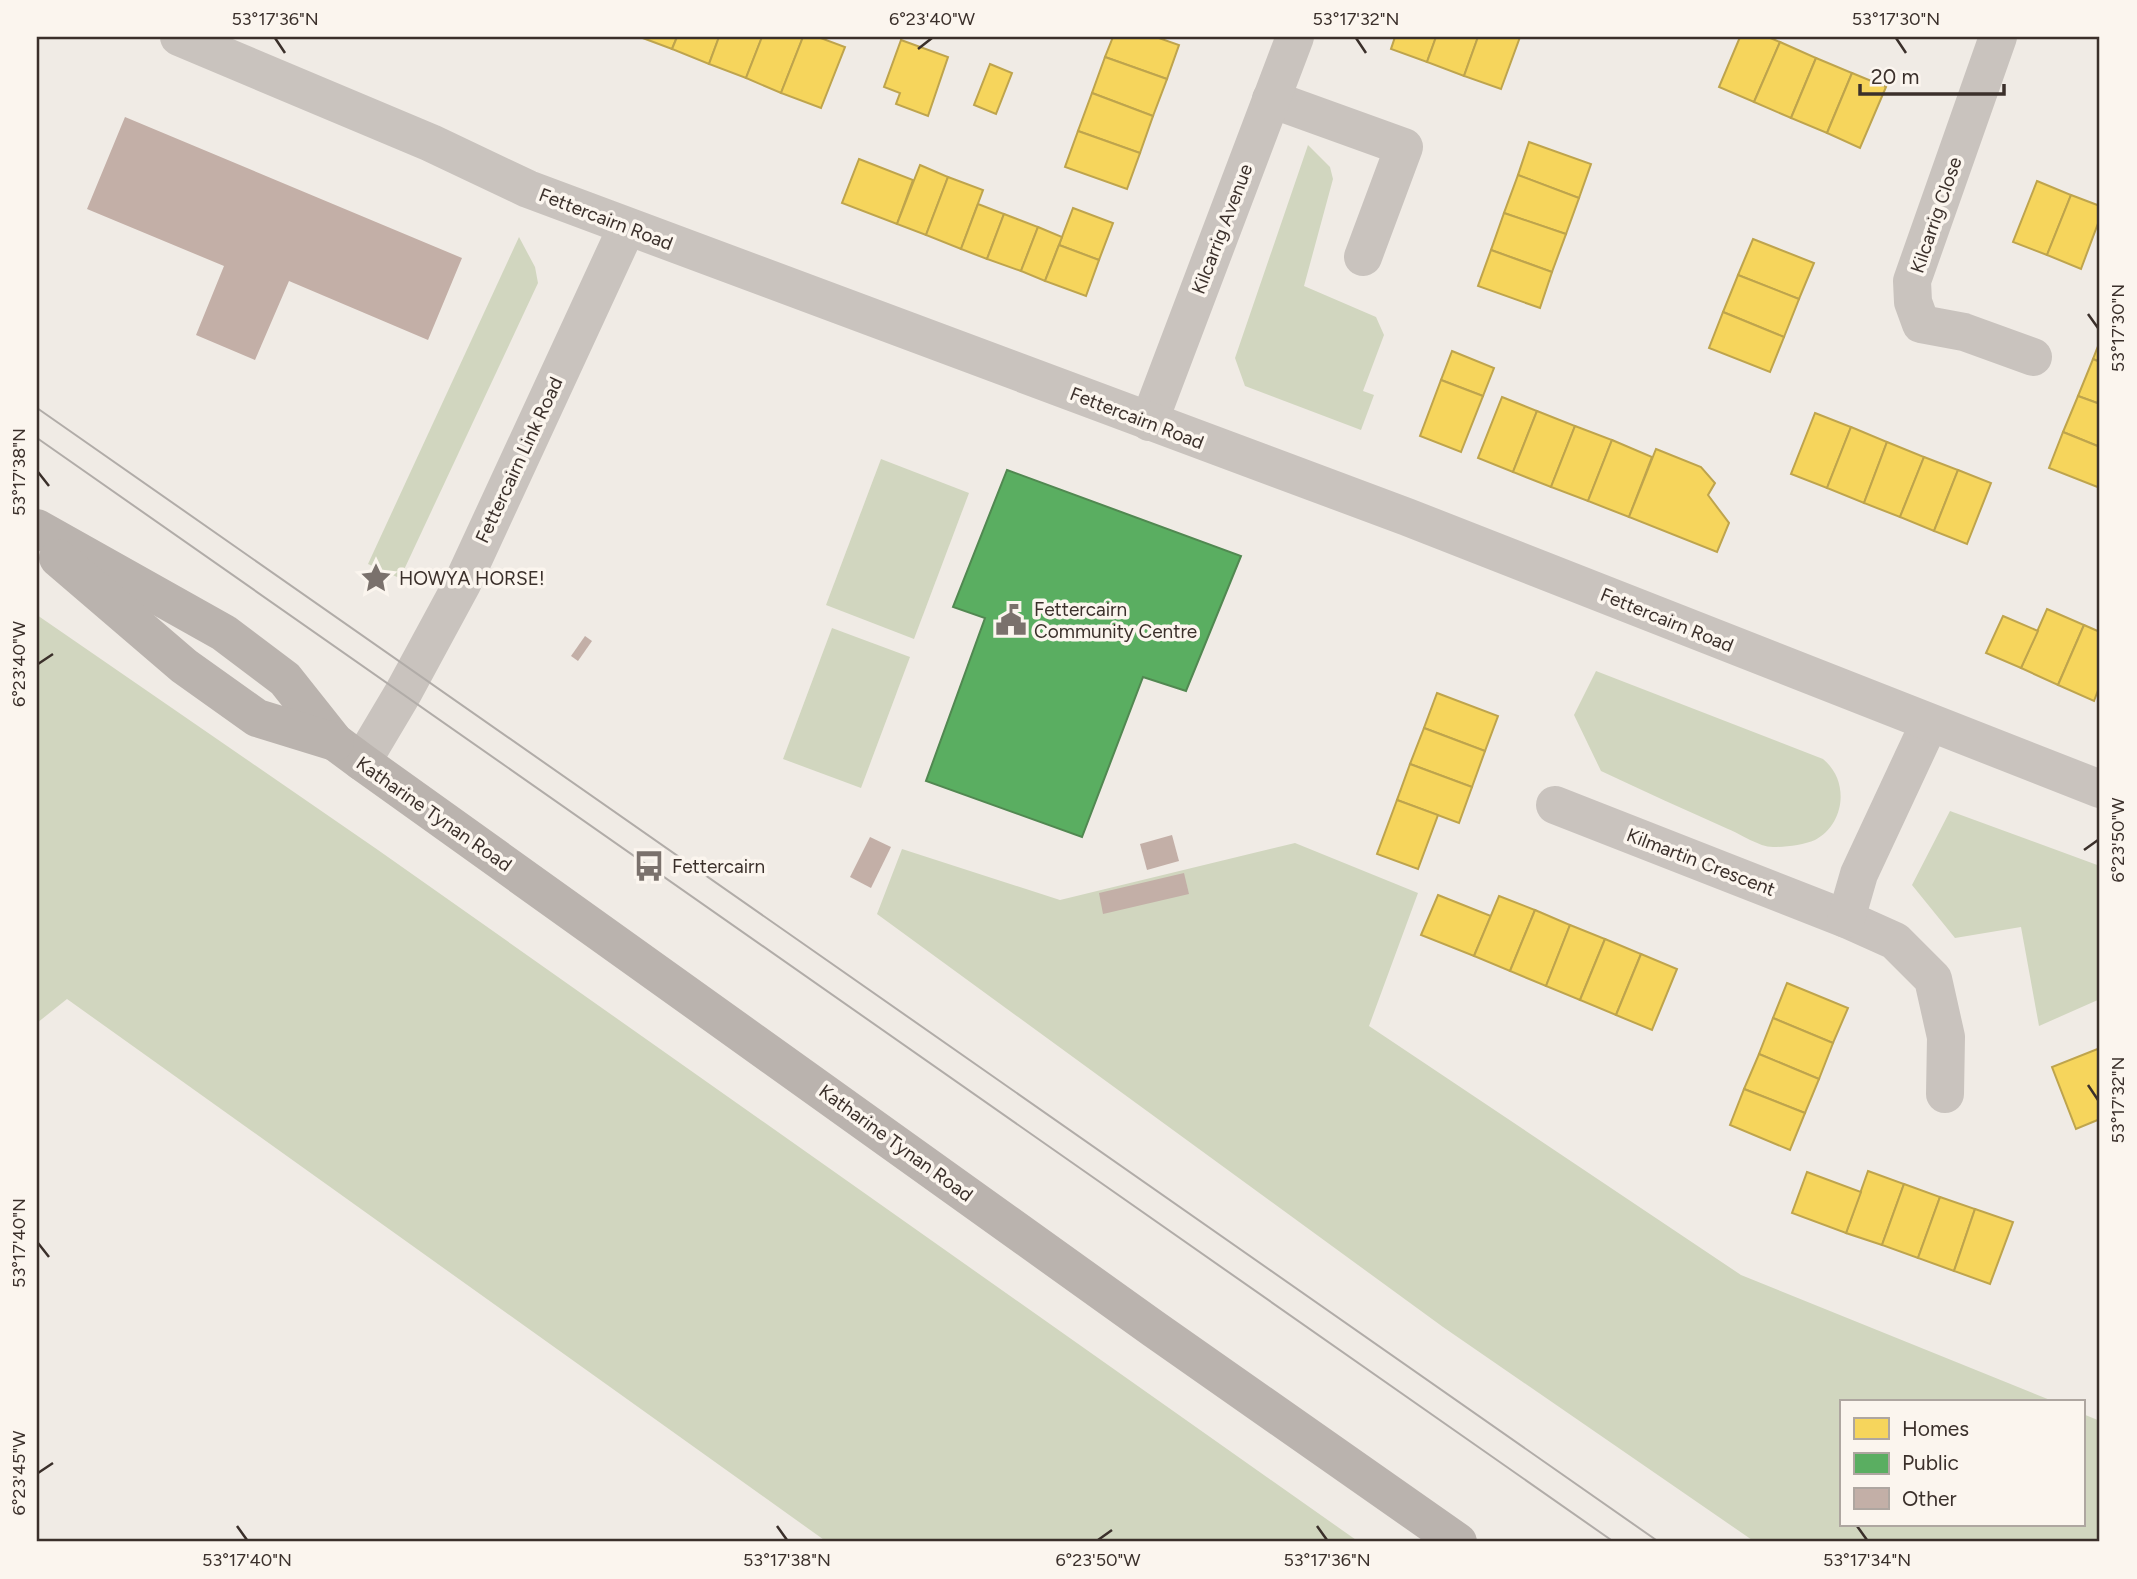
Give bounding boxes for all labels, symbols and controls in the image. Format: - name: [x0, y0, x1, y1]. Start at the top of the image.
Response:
- text: 53°17'36"N: [231, 8, 319, 30]
- text: 6°23'40"W: [889, 8, 976, 30]
- text: 53°17'32"N: [1312, 8, 1400, 30]
- text: 53°17'30"N: [1852, 8, 1940, 30]
- scale bar: [1860, 52, 2004, 96]
- text: 20 m: [1871, 64, 1919, 89]
- street label: Kilcarrig Close: [1905, 154, 1967, 276]
- street label: Kilcarrig Avenue: [1187, 161, 1257, 297]
- street label: Fettercairn Road: [536, 183, 676, 255]
- text: 53°17'30"N: [2107, 284, 2129, 372]
- street label: Fettercairn Link Road: [470, 373, 568, 547]
- street label: Fettercairn Road: [1067, 382, 1207, 454]
- text: 53°17'38"N: [8, 428, 30, 516]
- place icon: HOWYA HORSE!: [359, 561, 393, 595]
- place label: HOWYA HORSE!: [399, 567, 545, 590]
- street label: Fettercairn Road: [1597, 583, 1737, 657]
- place label: Fettercairn Community Centre: [1034, 598, 1197, 643]
- public building icon: Fettercairn Community Centre: [994, 603, 1028, 637]
- text: 6°23'40"W: [8, 620, 30, 707]
- street label: Katharine Tynan Road: [352, 752, 516, 876]
- text: 6°23'50"W: [2107, 797, 2129, 883]
- street label: Kilmartin Crescent: [1624, 823, 1778, 901]
- bus stop icon: Fettercairn: [632, 849, 666, 883]
- place label: Fettercairn: [672, 855, 765, 878]
- text: 53°17'32"N: [2107, 1056, 2129, 1144]
- street label: Katharine Tynan Road: [815, 1079, 977, 1207]
- text: 53°17'40"N: [8, 1198, 30, 1288]
- legend: [1840, 1400, 2084, 1526]
- text: Homes: [1902, 1416, 1969, 1441]
- text: 6°23'45"W: [8, 1430, 30, 1515]
- text: Public: [1902, 1450, 1959, 1475]
- text: Other: [1902, 1486, 1957, 1511]
- text: 53°17'40"N: [202, 1549, 292, 1571]
- text: 53°17'38"N: [743, 1549, 831, 1571]
- text: 6°23'50"W: [1055, 1549, 1141, 1571]
- text: 53°17'36"N: [1283, 1549, 1371, 1571]
- text: 53°17'34"N: [1823, 1549, 1911, 1571]

